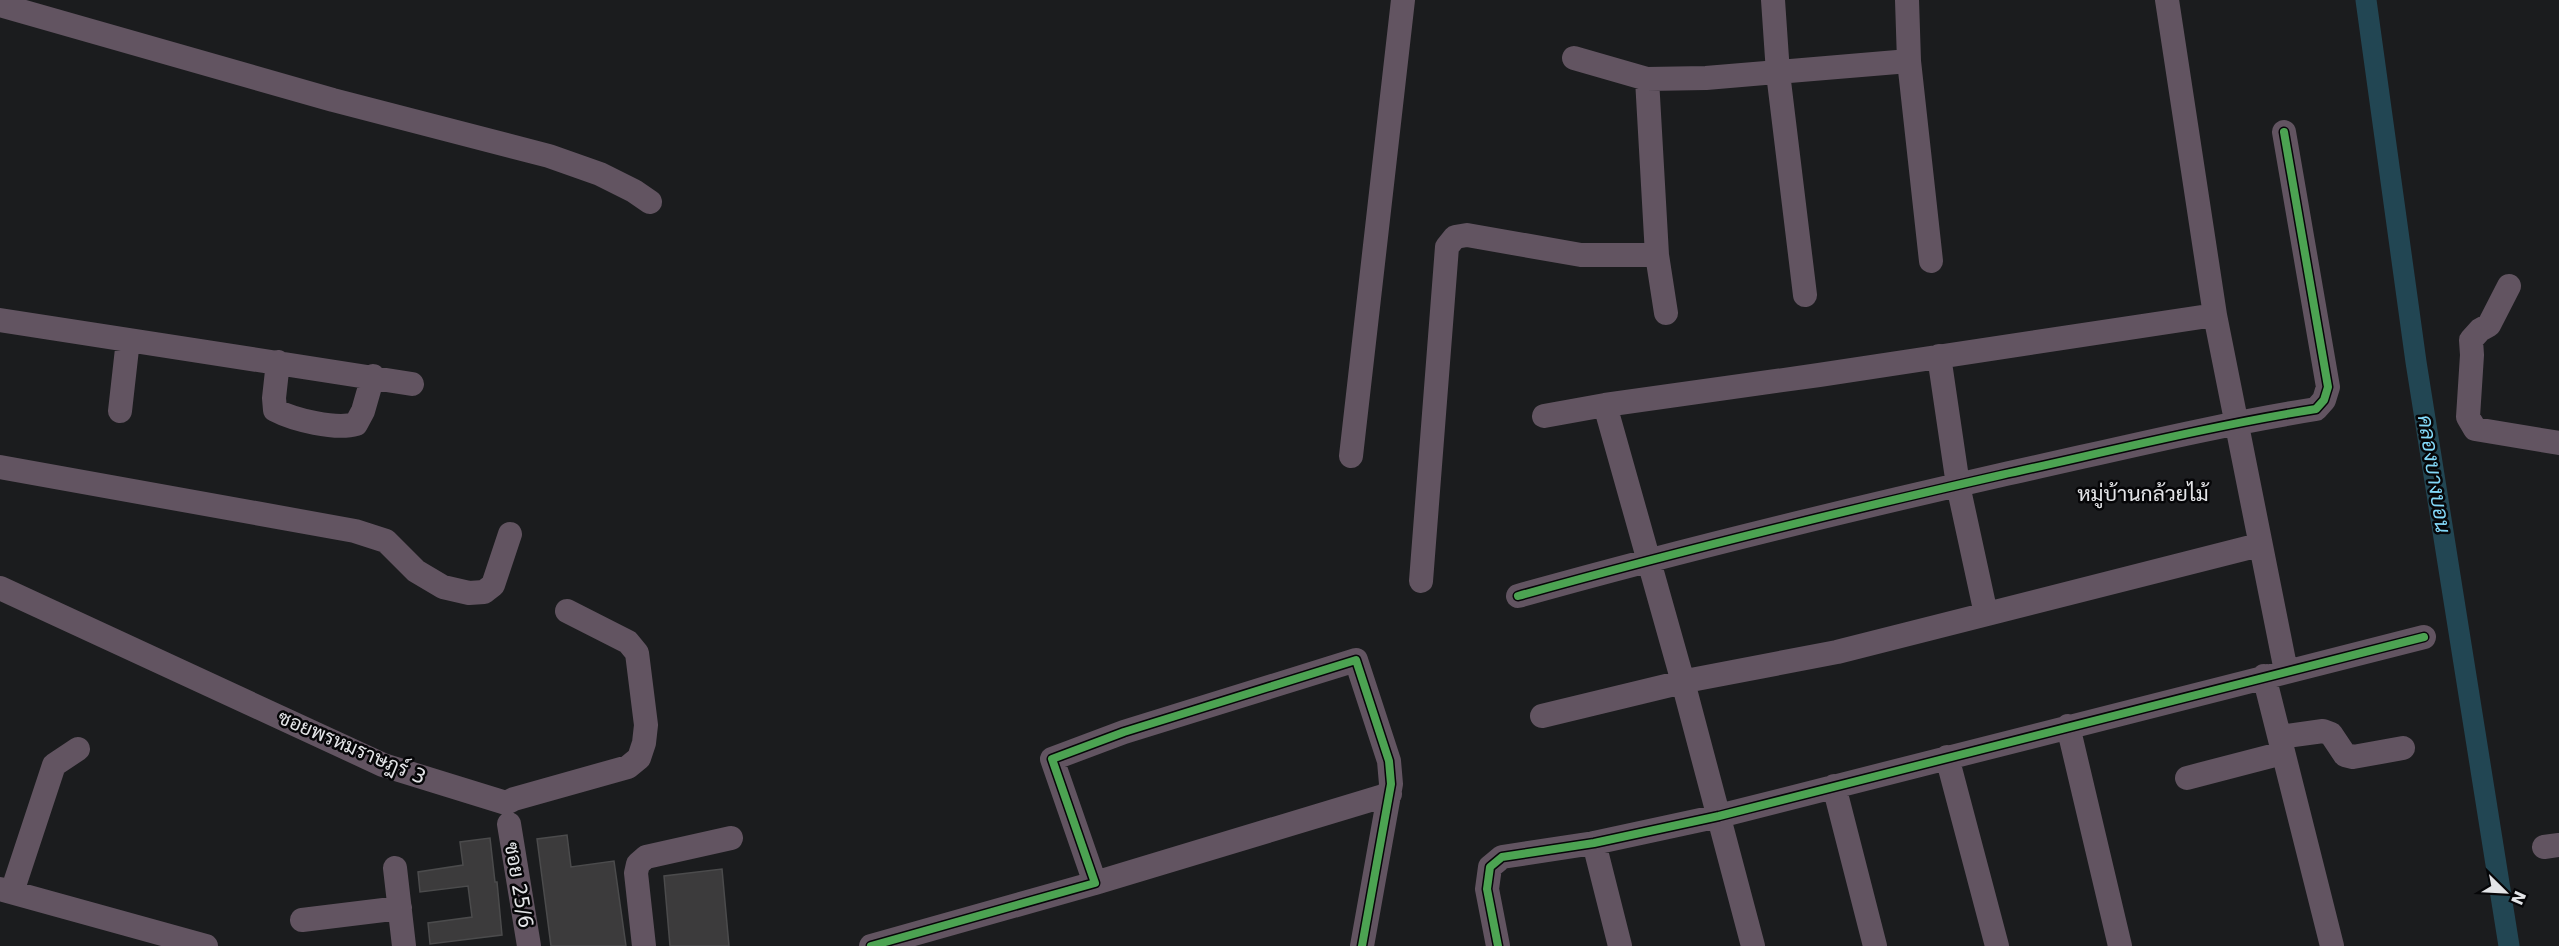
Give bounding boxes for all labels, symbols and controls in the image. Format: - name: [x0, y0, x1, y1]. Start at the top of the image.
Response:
- water label: คลองบางบอน: [2413, 413, 2455, 535]
- district label: หมู่บ้านกล้วยไม้: [2077, 481, 2210, 509]
- street label: ซอยพรหมราษฎร์ 3: [274, 703, 430, 791]
- street label: ซอย 25/6: [500, 840, 538, 930]
- north arrow: [2475, 862, 2535, 922]
- text: N: [2507, 888, 2530, 908]

